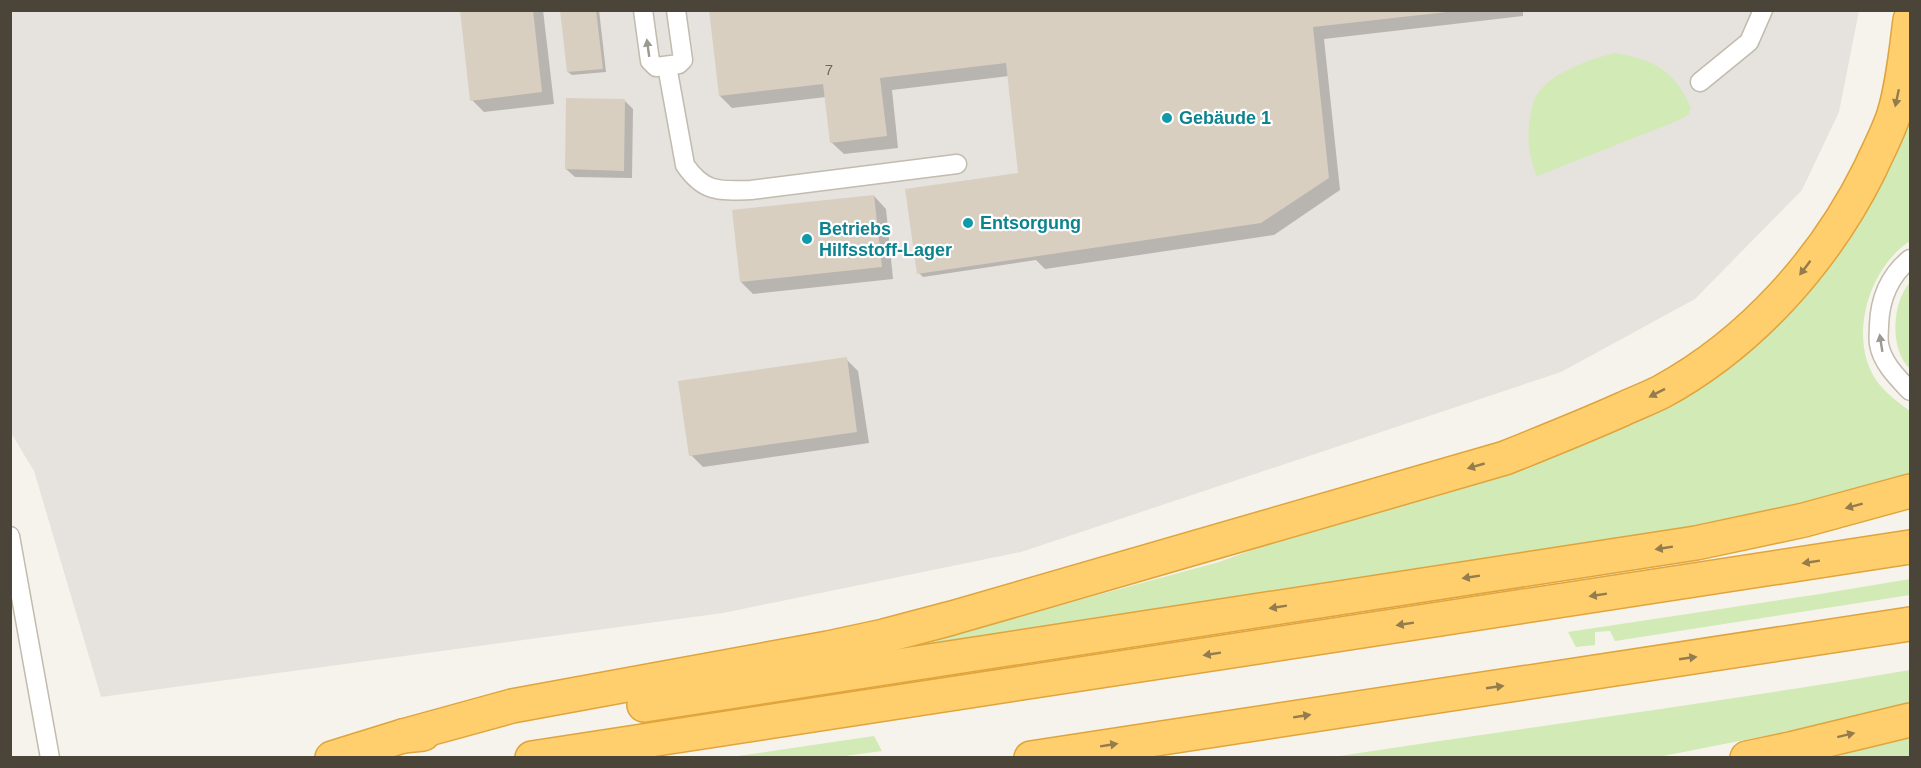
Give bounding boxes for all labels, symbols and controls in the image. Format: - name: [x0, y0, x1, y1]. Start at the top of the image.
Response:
- one-way arrow: [643, 38, 652, 57]
- house number: 7: [825, 61, 833, 78]
- one-way arrow: [1892, 89, 1901, 108]
- place label: Gebäude 1: [1179, 108, 1271, 128]
- marker: Gebäude 1: [1160, 111, 1174, 125]
- place label: Entsorgung: [980, 213, 1081, 233]
- marker: Entsorgung: [961, 216, 975, 230]
- place label: Betriebs Hilfsstoff-Lager: [819, 219, 952, 260]
- marker: Betriebs Hilfsstoff-Lager: [800, 232, 814, 246]
- one-way arrow: [1799, 260, 1811, 276]
- one-way arrow: [1876, 333, 1885, 352]
- one-way arrow: [1648, 388, 1665, 398]
- one-way arrow: [1467, 462, 1485, 471]
- one-way arrow: [1845, 502, 1863, 511]
- one-way arrow: [1654, 543, 1673, 552]
- one-way arrow: [1802, 558, 1821, 567]
- one-way arrow: [1461, 573, 1480, 582]
- one-way arrow: [1588, 590, 1607, 599]
- one-way arrow: [1269, 603, 1288, 612]
- one-way arrow: [1395, 620, 1414, 629]
- one-way arrow: [1202, 649, 1221, 658]
- one-way arrow: [1679, 654, 1698, 663]
- one-way arrow: [1486, 682, 1505, 691]
- one-way arrow: [1293, 711, 1312, 720]
- one-way arrow: [1837, 729, 1855, 739]
- one-way arrow: [1100, 741, 1119, 750]

